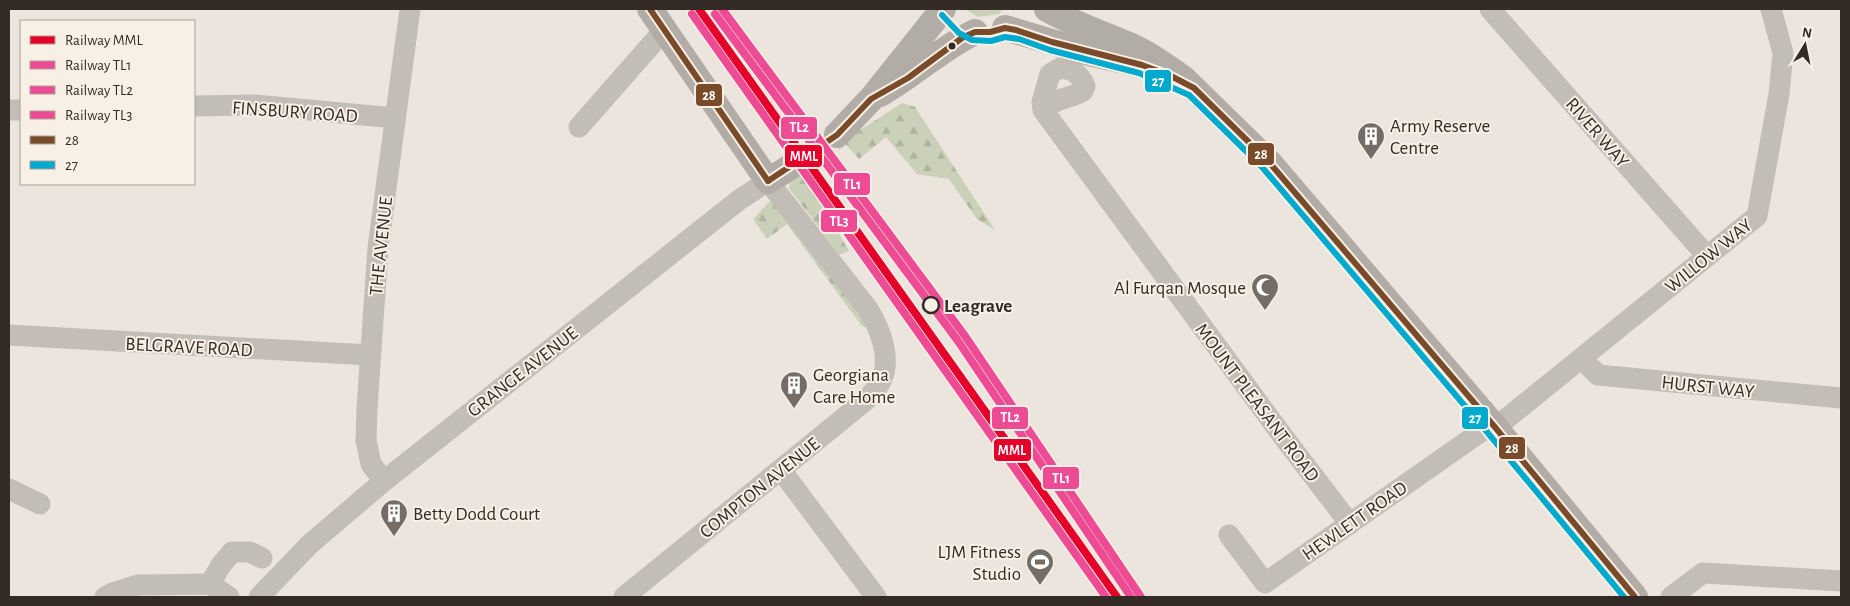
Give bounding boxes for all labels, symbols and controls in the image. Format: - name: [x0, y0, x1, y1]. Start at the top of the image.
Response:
- legend: [20, 20, 195, 185]
- north arrow: [1780, 20, 1830, 70]
- text: N: [1801, 25, 1813, 41]
- text: Railway MML: [65, 33, 143, 48]
- unlabelled marker: [947, 41, 957, 51]
- text: Railway TL1: [65, 58, 132, 73]
- line badge: 27: [1144, 69, 1172, 93]
- text: 27: [1152, 75, 1164, 89]
- text: Railway TL2: [65, 83, 133, 98]
- line badge: 28: [695, 83, 723, 107]
- text: 28: [702, 89, 716, 103]
- street label: RIVER WAY: [1562, 94, 1632, 171]
- street label: FINSBURY ROAD: [231, 99, 358, 126]
- text: Railway TL3: [65, 108, 133, 123]
- line badge: TL2: [780, 116, 818, 140]
- place label: Army Reserve Centre: [1390, 117, 1490, 158]
- text: TL2: [789, 121, 809, 135]
- building icon: Army Reserve Centre: [1356, 121, 1386, 160]
- text: 28: [65, 133, 79, 148]
- line badge: 28: [1247, 142, 1275, 166]
- line badge: MML: [784, 144, 823, 168]
- text: 28: [1254, 148, 1268, 162]
- text: MML: [790, 150, 819, 164]
- text: 27: [65, 158, 78, 173]
- line badge: TL1: [833, 172, 871, 196]
- text: TL1: [843, 178, 861, 192]
- street label: THE AVENUE: [367, 196, 396, 296]
- line badge: TL3: [820, 209, 858, 233]
- text: TL3: [829, 215, 849, 229]
- street label: WILLOW WAY: [1662, 216, 1756, 297]
- mosque icon: Al Furqan Mosque: [1250, 272, 1280, 311]
- place label: Al Furqan Mosque: [1114, 279, 1246, 298]
- marker: Leagrave: [922, 296, 940, 314]
- place label: Leagrave: [944, 297, 1012, 316]
- street label: MOUNT PLEASANT ROAD: [1191, 320, 1322, 486]
- street label: GRANGE AVENUE: [464, 324, 581, 421]
- street label: BELGRAVE ROAD: [125, 335, 253, 360]
- place label: Georgiana Care Home: [813, 366, 895, 407]
- building icon: Georgiana Care Home: [779, 370, 809, 409]
- street label: HURST WAY: [1661, 373, 1755, 402]
- line badge: TL2: [991, 406, 1029, 430]
- line badge: 27: [1461, 406, 1489, 430]
- text: TL2: [1000, 411, 1020, 425]
- text: 27: [1469, 412, 1481, 426]
- street label: COMPTON AVENUE: [696, 434, 823, 542]
- line badge: 28: [1498, 436, 1526, 460]
- line badge: MML: [993, 438, 1032, 462]
- text: 28: [1505, 442, 1519, 456]
- text: MML: [998, 444, 1027, 458]
- line badge: TL1: [1042, 466, 1080, 490]
- text: TL1: [1052, 472, 1070, 486]
- street label: HEWLETT ROAD: [1299, 478, 1411, 564]
- building icon: Betty Dodd Court: [379, 498, 409, 537]
- place label: Betty Dodd Court: [413, 505, 540, 524]
- place label: LJM Fitness Studio: [938, 543, 1021, 584]
- sports icon: LJM Fitness Studio: [1025, 547, 1055, 586]

